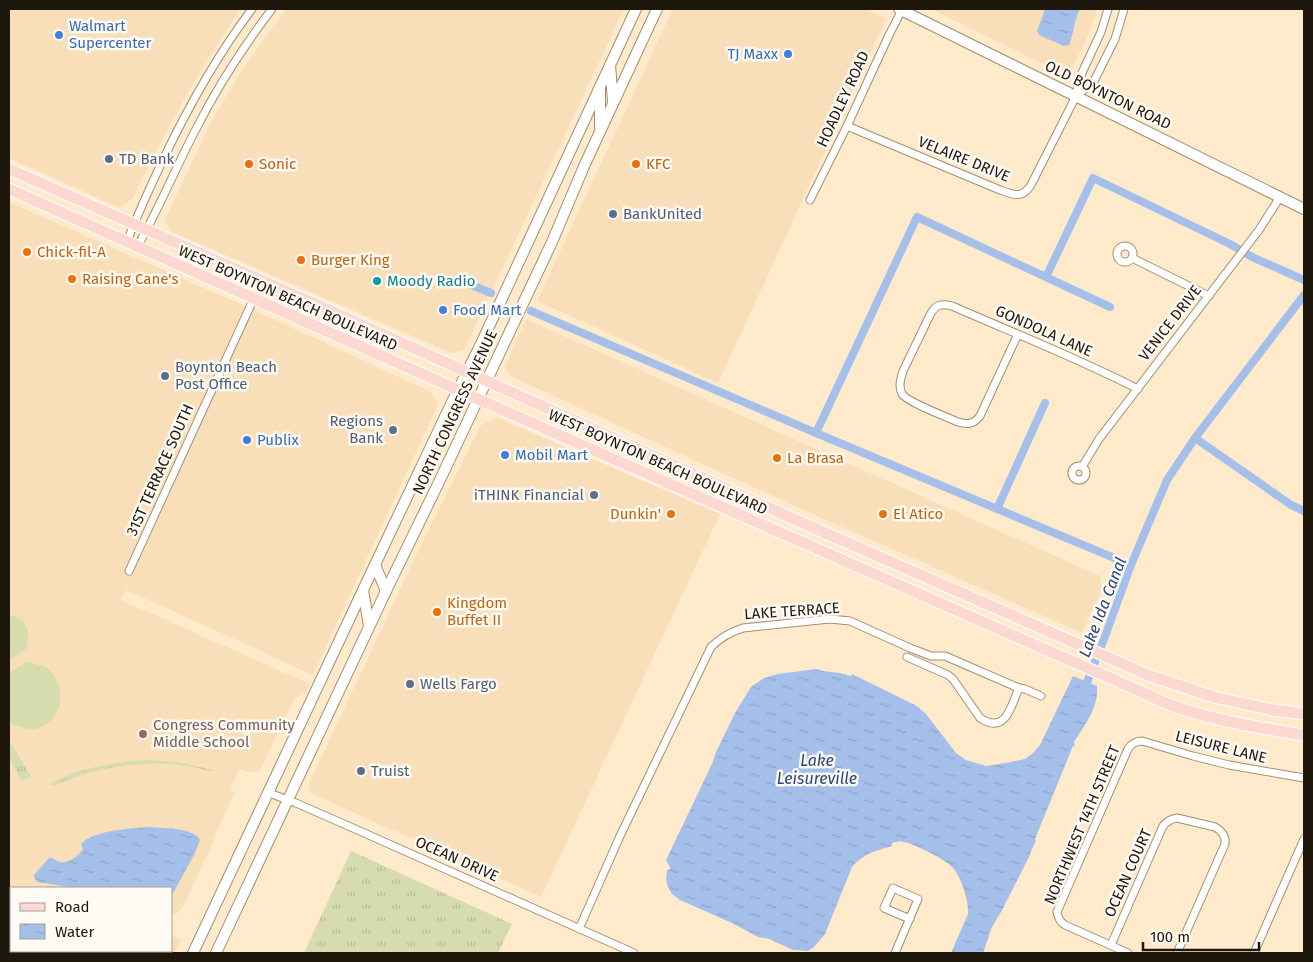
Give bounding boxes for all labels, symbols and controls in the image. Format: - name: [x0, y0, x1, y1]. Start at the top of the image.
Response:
- place label: Walmart Supercenter: [69, 17, 152, 52]
- marker: Walmart Supercenter: [53, 29, 65, 41]
- place label: TJ Maxx: [728, 45, 779, 63]
- marker: TJ Maxx: [782, 48, 794, 60]
- street label: HOADLEY ROAD: [813, 48, 873, 150]
- street label: OLD BOYNTON ROAD: [1042, 57, 1174, 133]
- street label: VELAIRE DRIVE: [915, 132, 1013, 186]
- place label: TD Bank: [119, 150, 174, 168]
- marker: TD Bank: [103, 153, 115, 165]
- place label: Sonic: [259, 155, 296, 173]
- place label: KFC: [646, 155, 671, 173]
- marker: Sonic: [243, 158, 255, 170]
- marker: KFC: [630, 158, 642, 170]
- place label: BankUnited: [623, 205, 702, 223]
- marker: BankUnited: [607, 208, 619, 220]
- street label: WEST BOYNTON BEACH BOULEVARD: [176, 241, 400, 355]
- place label: Chick-fil-A: [37, 243, 106, 261]
- marker: Chick-fil-A: [21, 246, 33, 258]
- place label: Burger King: [311, 251, 390, 269]
- marker: Burger King: [295, 254, 307, 266]
- place label: Raising Cane's: [82, 270, 178, 288]
- place label: Moody Radio: [387, 272, 476, 290]
- marker: Raising Cane's: [66, 273, 78, 285]
- marker: Moody Radio: [371, 275, 383, 287]
- street label: VENICE DRIVE: [1135, 282, 1205, 364]
- place label: Food Mart: [453, 301, 522, 319]
- street label: GONDOLA LANE: [993, 302, 1095, 360]
- marker: Food Mart: [437, 304, 449, 316]
- street label: NORTH CONGRESS AVENUE: [409, 327, 501, 497]
- place label: Boynton Beach Post Office: [175, 358, 277, 393]
- marker: Boynton Beach Post Office: [159, 370, 171, 382]
- street label: 31ST TERRACE SOUTH: [123, 401, 197, 539]
- street label: WEST BOYNTON BEACH BOULEVARD: [546, 405, 770, 519]
- place label: Regions Bank: [329, 412, 383, 447]
- marker: Regions Bank: [387, 424, 399, 436]
- place label: Publix: [257, 431, 300, 449]
- marker: Publix: [241, 434, 253, 446]
- place label: Mobil Mart: [515, 446, 589, 464]
- marker: Mobil Mart: [499, 449, 511, 461]
- place label: La Brasa: [787, 449, 844, 467]
- marker: La Brasa: [771, 452, 783, 464]
- place label: iTHINK Financial: [474, 486, 585, 504]
- marker: iTHINK Financial: [588, 489, 600, 501]
- place label: Dunkin': [610, 505, 661, 523]
- place label: El Atico: [893, 505, 943, 523]
- marker: Dunkin': [665, 508, 677, 520]
- marker: El Atico: [877, 508, 889, 520]
- water label: Lake Ida Canal: [1075, 554, 1130, 660]
- place label: Kingdom Buffet II: [447, 594, 507, 629]
- street label: LAKE TERRACE: [744, 599, 840, 623]
- marker: Kingdom Buffet II: [431, 606, 443, 618]
- place label: Wells Fargo: [420, 675, 497, 693]
- marker: Wells Fargo: [404, 678, 416, 690]
- place label: Congress Community Middle School: [153, 716, 295, 751]
- street label: LEISURE LANE: [1173, 727, 1269, 767]
- marker: Congress Community Middle School: [137, 728, 149, 740]
- street label: NORTHWEST 14TH STREET: [1040, 742, 1124, 907]
- water label: Lake Leisureville: [777, 751, 857, 788]
- place label: Truist: [371, 762, 410, 780]
- marker: Truist: [355, 765, 367, 777]
- street label: OCEAN COURT: [1101, 826, 1156, 920]
- street label: OCEAN DRIVE: [413, 833, 501, 885]
- legend: [10, 887, 172, 952]
- text: Road: [55, 898, 90, 916]
- scale bar: [1143, 920, 1259, 952]
- text: Water: [55, 923, 94, 941]
- text: 100 m: [1150, 928, 1190, 946]

